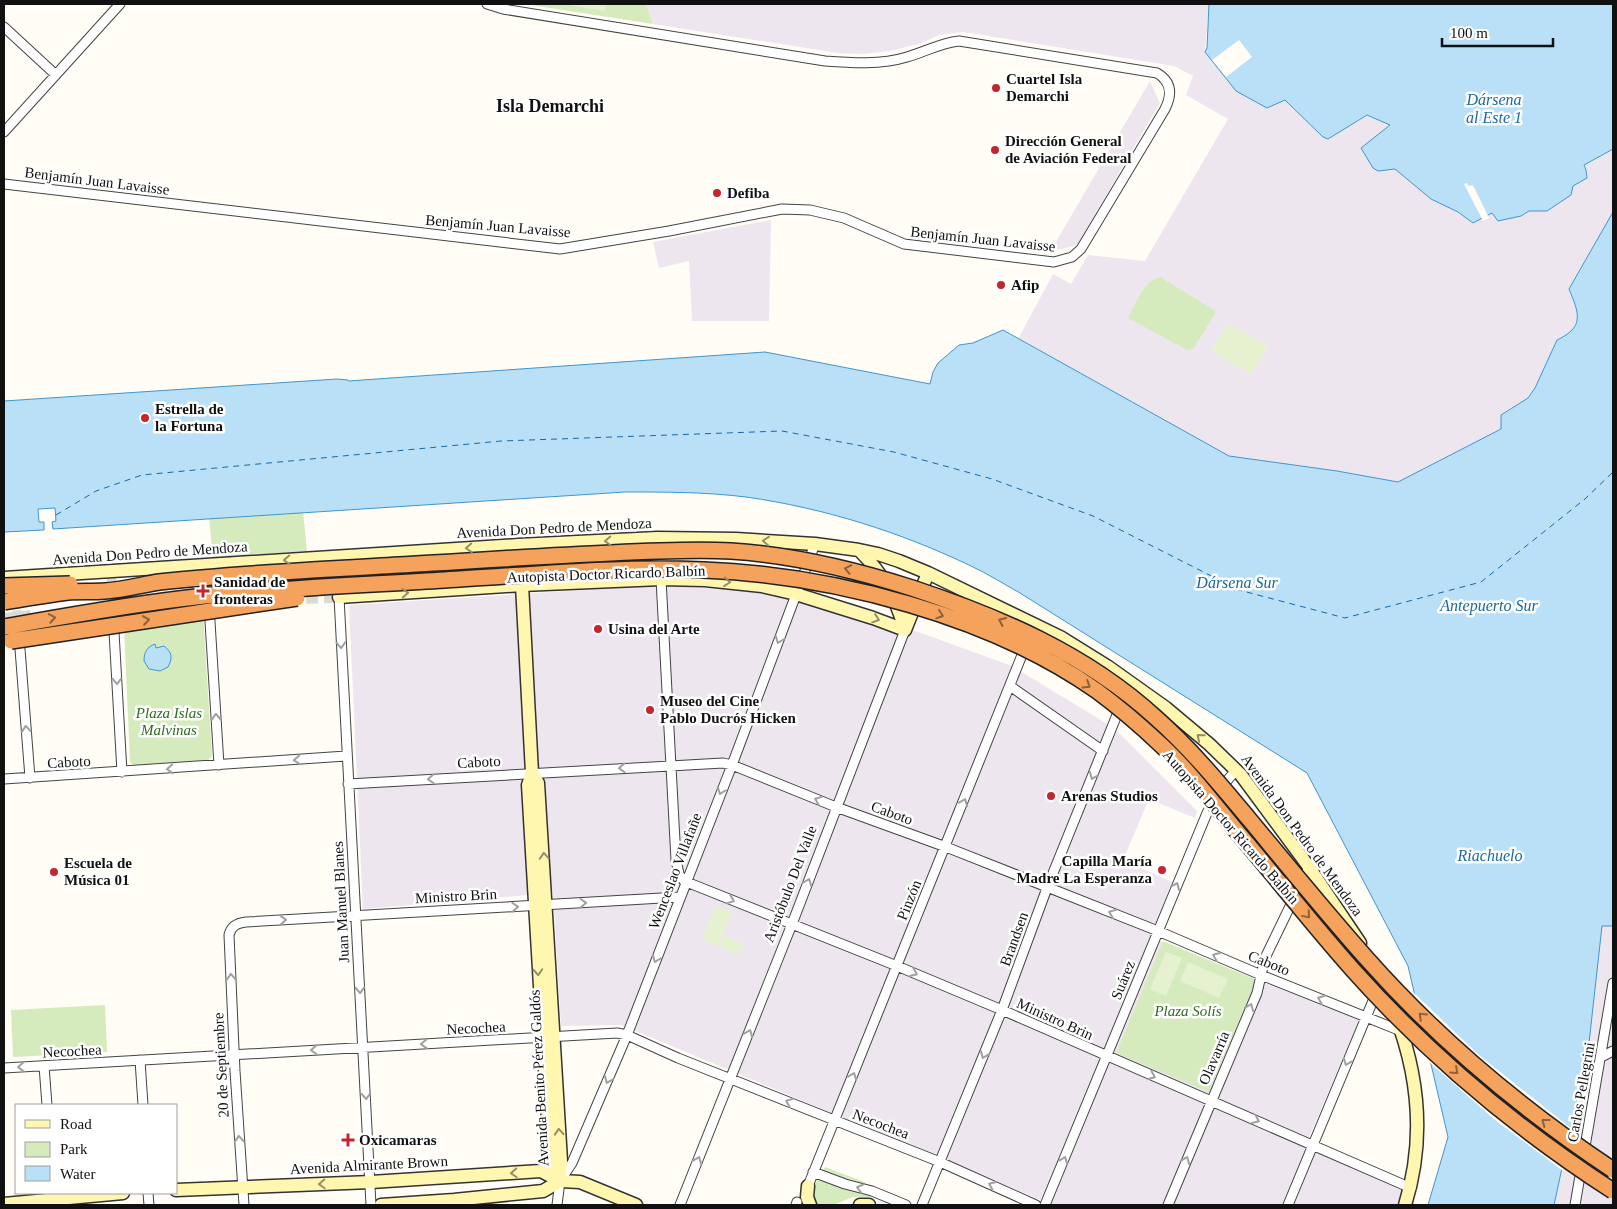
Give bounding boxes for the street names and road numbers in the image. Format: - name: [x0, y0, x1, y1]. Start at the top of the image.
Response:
- street label: Benjamín Juan Lavaisse: [24, 164, 171, 198]
- street label: Benjamín Juan Lavaisse: [425, 212, 572, 240]
- street label: Benjamín Juan Lavaisse: [910, 223, 1057, 255]
- street label: Avenida Don Pedro de Mendoza: [456, 515, 652, 541]
- street label: Avenida Don Pedro de Mendoza: [52, 538, 248, 568]
- street label: Autopista Doctor Ricardo Balbín: [506, 563, 706, 585]
- street label: Autopista Doctor Ricardo Balbín: [1160, 747, 1303, 908]
- street label: Avenida Don Pedro de Mendoza: [1238, 751, 1366, 919]
- street label: Caboto: [47, 753, 91, 771]
- street label: Caboto: [457, 753, 501, 771]
- street label: Caboto: [869, 798, 915, 828]
- street label: Wenceslao Villafañe: [645, 810, 705, 931]
- street label: Aristóbulo Del Valle: [760, 823, 820, 945]
- street label: Juan Manuel Blanes: [330, 841, 352, 963]
- street label: Pinzón: [894, 877, 924, 922]
- street label: Ministro Brin: [415, 886, 498, 906]
- street label: Brandsen: [997, 909, 1031, 968]
- street label: Caboto: [1246, 947, 1292, 979]
- street label: Suárez: [1108, 958, 1138, 1002]
- street label: Avenida Benito Pérez Galdós: [526, 989, 552, 1167]
- street label: Ministro Brin: [1014, 995, 1096, 1043]
- street label: 20 de Septiembre: [210, 1012, 232, 1118]
- street label: Necochea: [446, 1018, 506, 1038]
- street label: Olavarría: [1196, 1028, 1233, 1087]
- street label: Necochea: [42, 1041, 102, 1061]
- street label: Carlos Pellegrini: [1564, 1041, 1598, 1143]
- street label: Necochea: [851, 1106, 912, 1142]
- street label: Avenida Almirante Brown: [290, 1153, 449, 1177]

